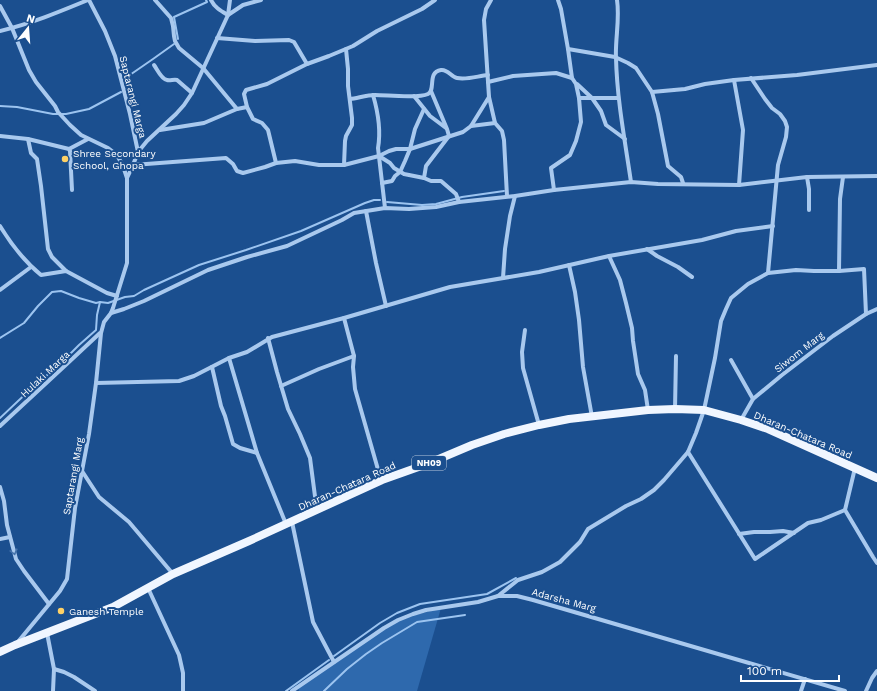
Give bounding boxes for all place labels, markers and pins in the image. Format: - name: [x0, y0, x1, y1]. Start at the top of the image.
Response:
- place label: Shree Secondary School, Ghopa: [73, 148, 156, 171]
- marker: Shree Secondary School, Ghopa: [60, 154, 70, 164]
- marker: Ganesh Temple: [56, 606, 66, 616]
- place label: Ganesh Temple: [69, 606, 144, 617]

